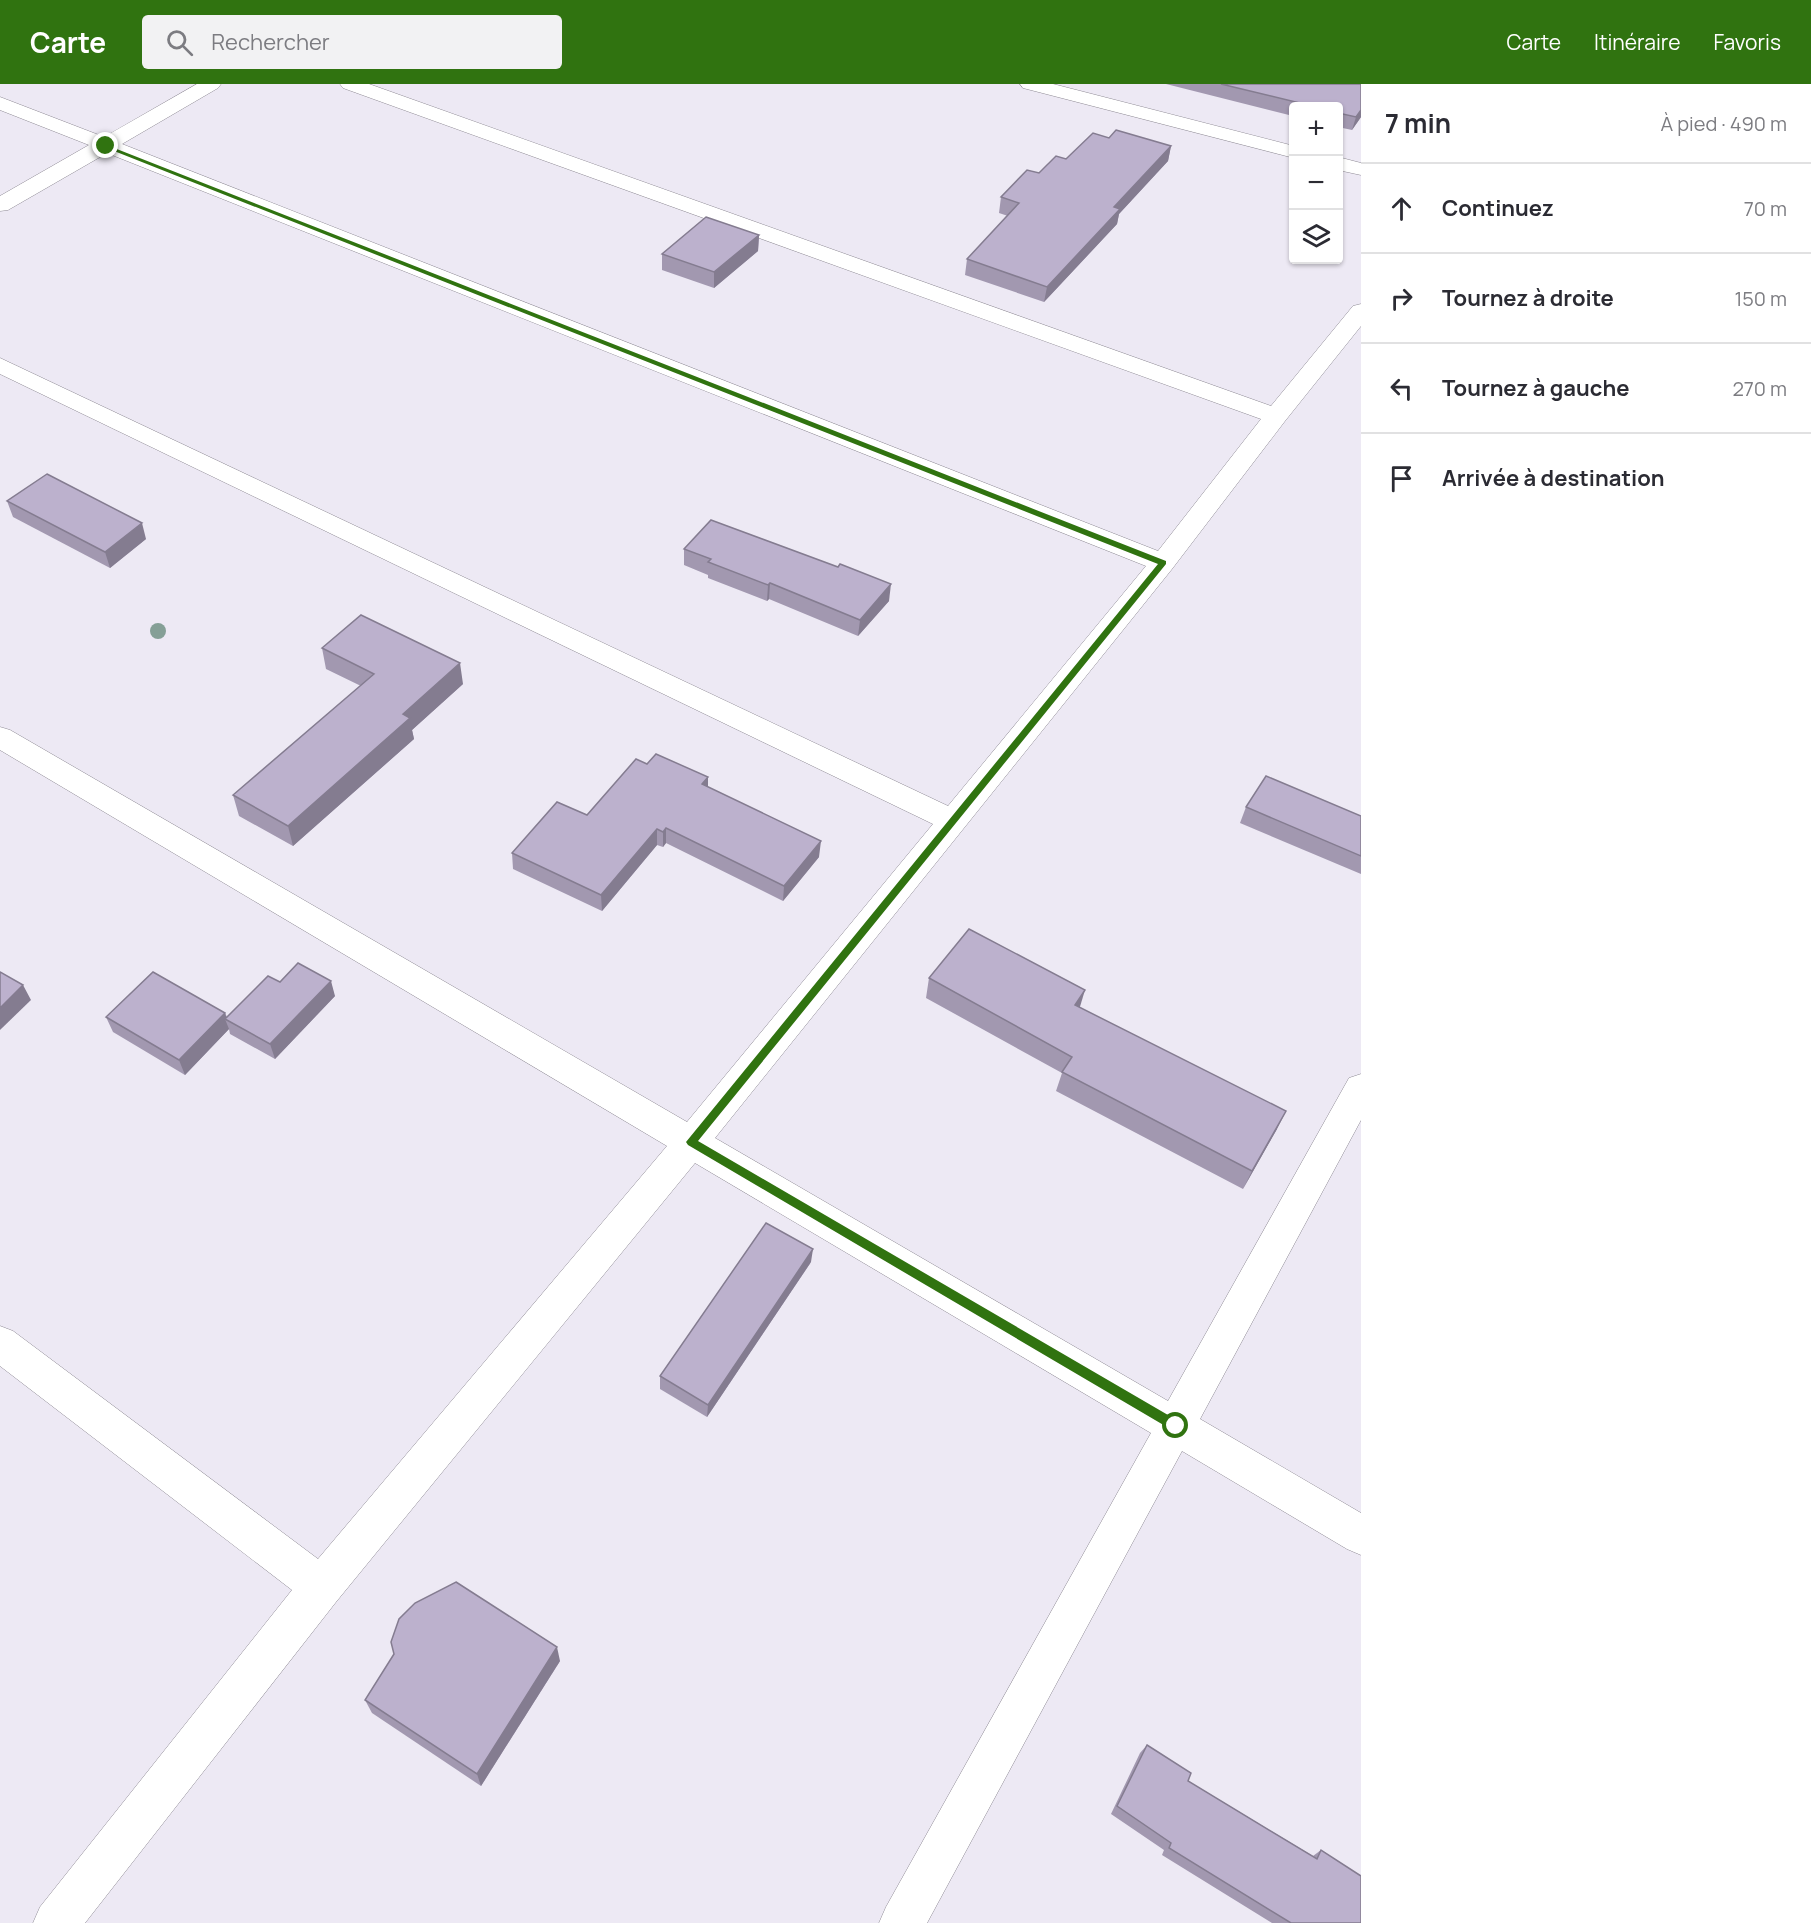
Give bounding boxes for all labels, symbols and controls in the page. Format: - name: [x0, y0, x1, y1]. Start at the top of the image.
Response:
- search box: [142, 15, 562, 69]
- text: Carte: [30, 23, 106, 61]
- icon: search: [163, 26, 196, 59]
- text: Rechercher: [211, 27, 330, 57]
- text: Carte: [1507, 28, 1561, 56]
- text: Itinéraire: [1594, 28, 1680, 56]
- text: Favoris: [1713, 28, 1781, 56]
- map controls: [1289, 102, 1343, 264]
- button: +: [1289, 102, 1343, 156]
- text: 7 min: [1385, 105, 1451, 141]
- text: À pied · 490 m: [1661, 110, 1787, 137]
- route end: [92, 132, 118, 158]
- button: −: [1289, 156, 1343, 210]
- icon: ahead: [1385, 192, 1418, 225]
- text: Continuez: [1442, 193, 1554, 223]
- text: 70 m: [1744, 195, 1787, 222]
- button: layers: [1289, 210, 1343, 264]
- icon: right: [1385, 282, 1418, 315]
- text: Tournez à droite: [1442, 283, 1614, 313]
- text: 150 m: [1734, 285, 1787, 312]
- icon: left: [1385, 372, 1418, 405]
- text: Tournez à gauche: [1442, 373, 1629, 403]
- text: 270 m: [1732, 375, 1787, 402]
- icon: arrive: [1385, 462, 1418, 495]
- text: Arrivée à destination: [1442, 463, 1665, 493]
- route start: [1162, 1412, 1188, 1438]

